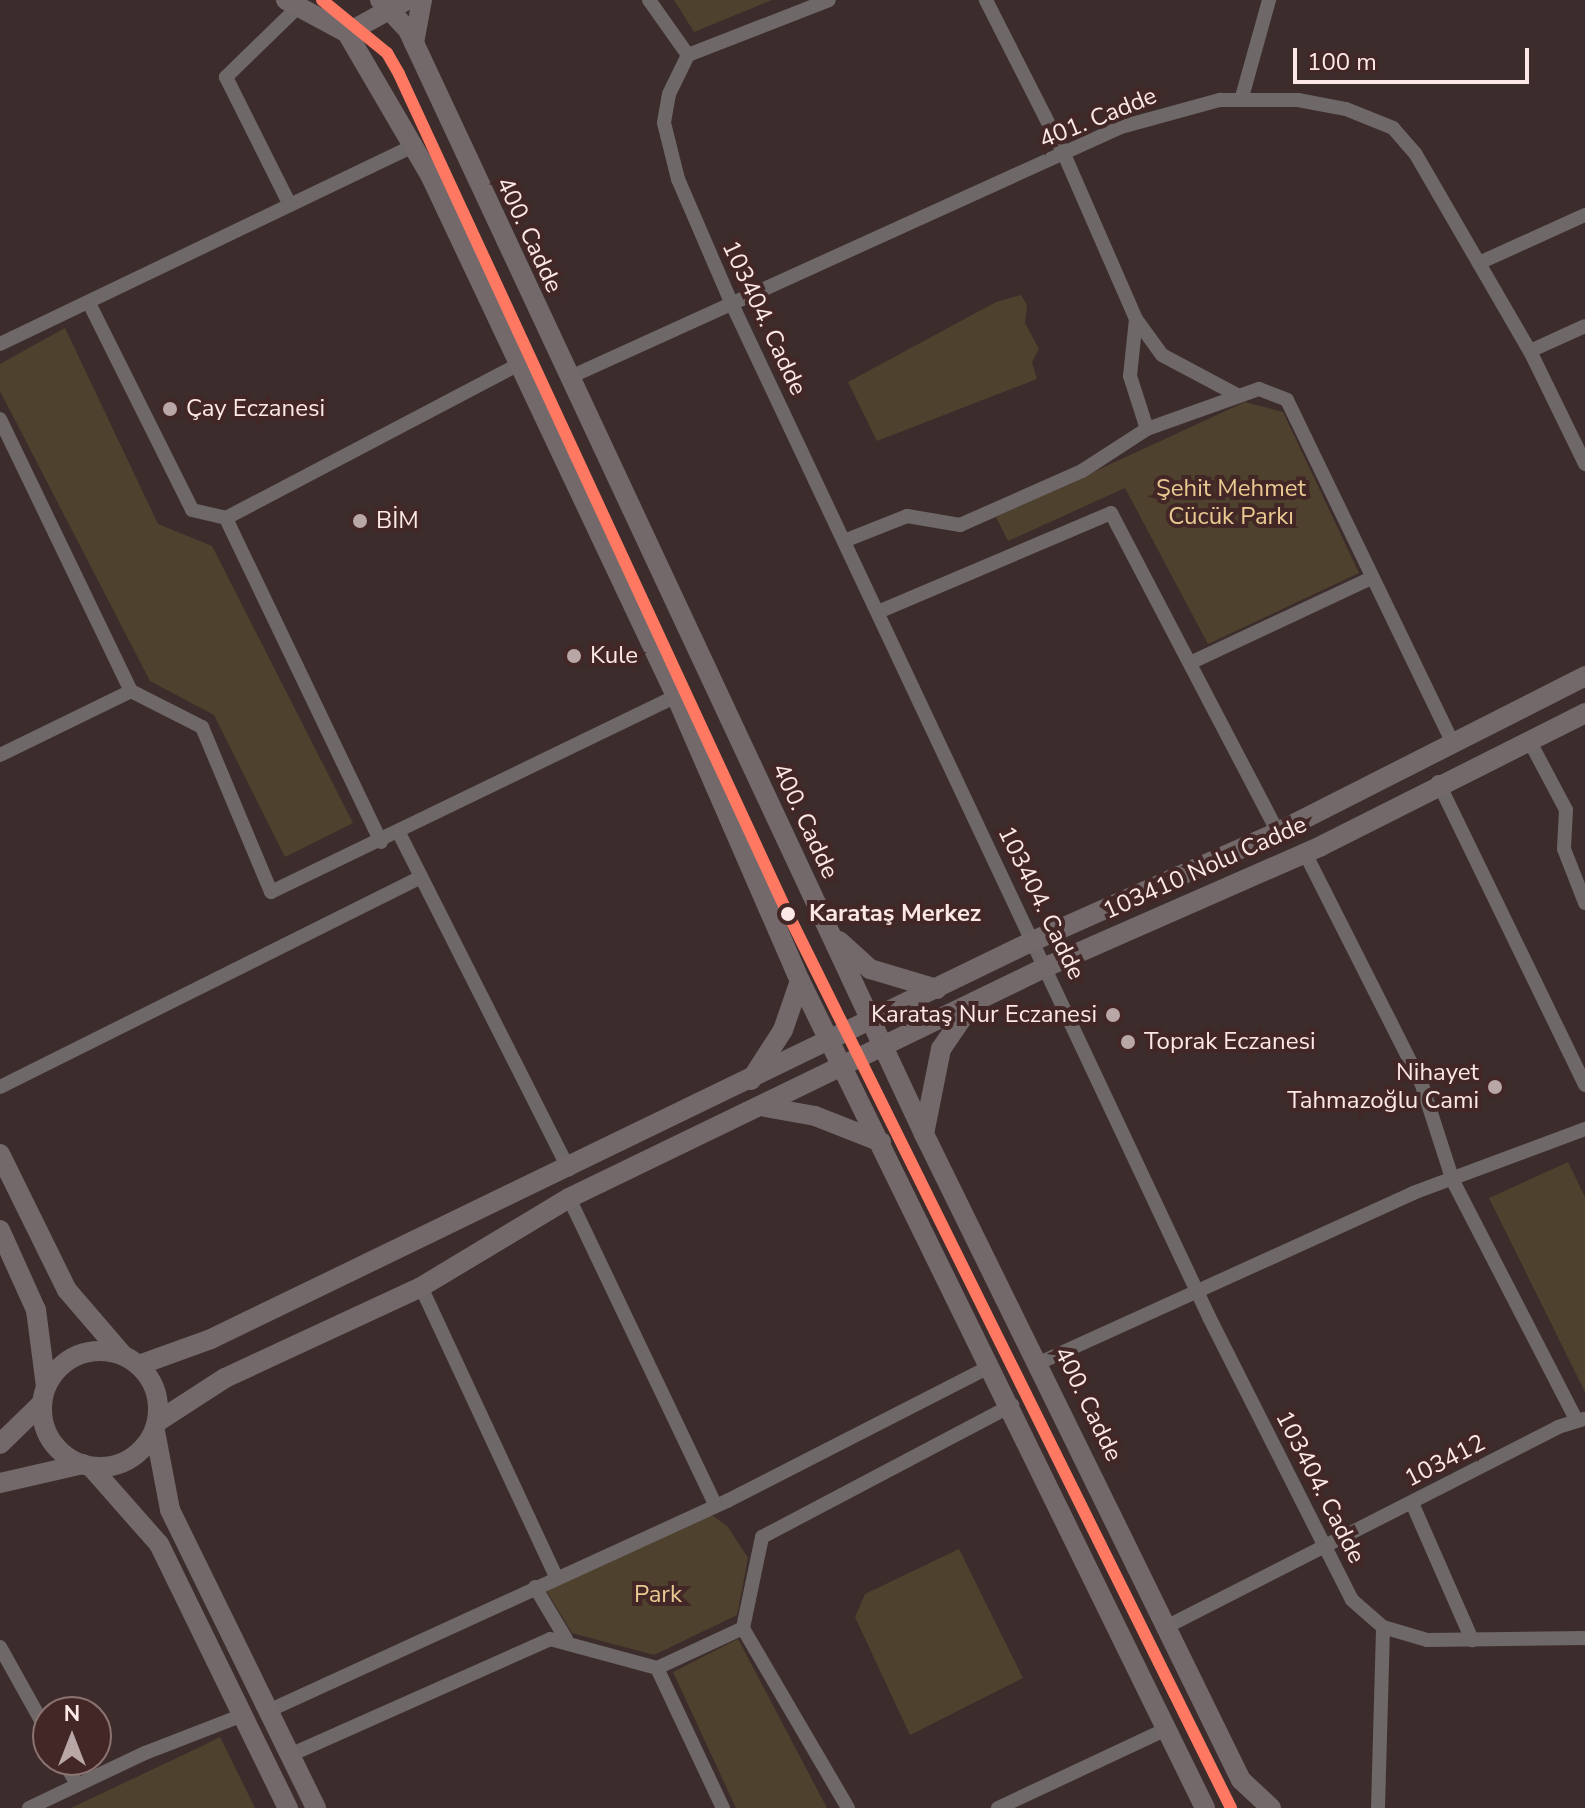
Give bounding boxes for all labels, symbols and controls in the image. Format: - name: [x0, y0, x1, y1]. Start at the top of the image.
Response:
- scale bar: [1297, 32, 1533, 82]
- text: 100 m: [1307, 46, 1377, 78]
- street label: 401. Cadde: [1035, 81, 1161, 155]
- street label: 400. Cadde: [490, 173, 568, 297]
- street label: 103404. Cadde: [716, 236, 812, 400]
- place label: Çay Eczanesi: [186, 395, 325, 423]
- marker: Çay Eczanesi: [161, 400, 179, 418]
- park label: Şehit Mehmet Cücük Parkı: [1156, 475, 1306, 531]
- place label: BİM: [376, 507, 419, 535]
- marker: BİM: [351, 512, 369, 530]
- place label: Kule: [590, 642, 638, 670]
- marker: Kule: [565, 647, 583, 665]
- street label: 400. Cadde: [766, 759, 844, 883]
- street label: 103410 Nolu Cadde: [1099, 810, 1311, 926]
- street label: 103404. Cadde: [991, 822, 1091, 984]
- marker: Karataş Merkez: [774, 900, 802, 928]
- place label: Karataş Merkez: [809, 900, 981, 928]
- place label: Karataş Nur Eczanesi: [871, 1001, 1097, 1029]
- marker: Karataş Nur Eczanesi: [1104, 1006, 1122, 1024]
- place label: Toprak Eczanesi: [1144, 1028, 1316, 1056]
- marker: Toprak Eczanesi: [1119, 1033, 1137, 1051]
- place label: Nihayet Tahmazoğlu Cami: [1287, 1059, 1479, 1115]
- marker: Nihayet Tahmazoğlu Cami: [1486, 1078, 1504, 1096]
- street label: 400. Cadde: [1048, 1342, 1128, 1466]
- street label: 103404. Cadde: [1269, 1406, 1371, 1568]
- street label: 103412: [1400, 1429, 1490, 1493]
- park label: Park: [634, 1581, 682, 1609]
- north arrow: [32, 1696, 112, 1776]
- text: N: [64, 1699, 80, 1729]

